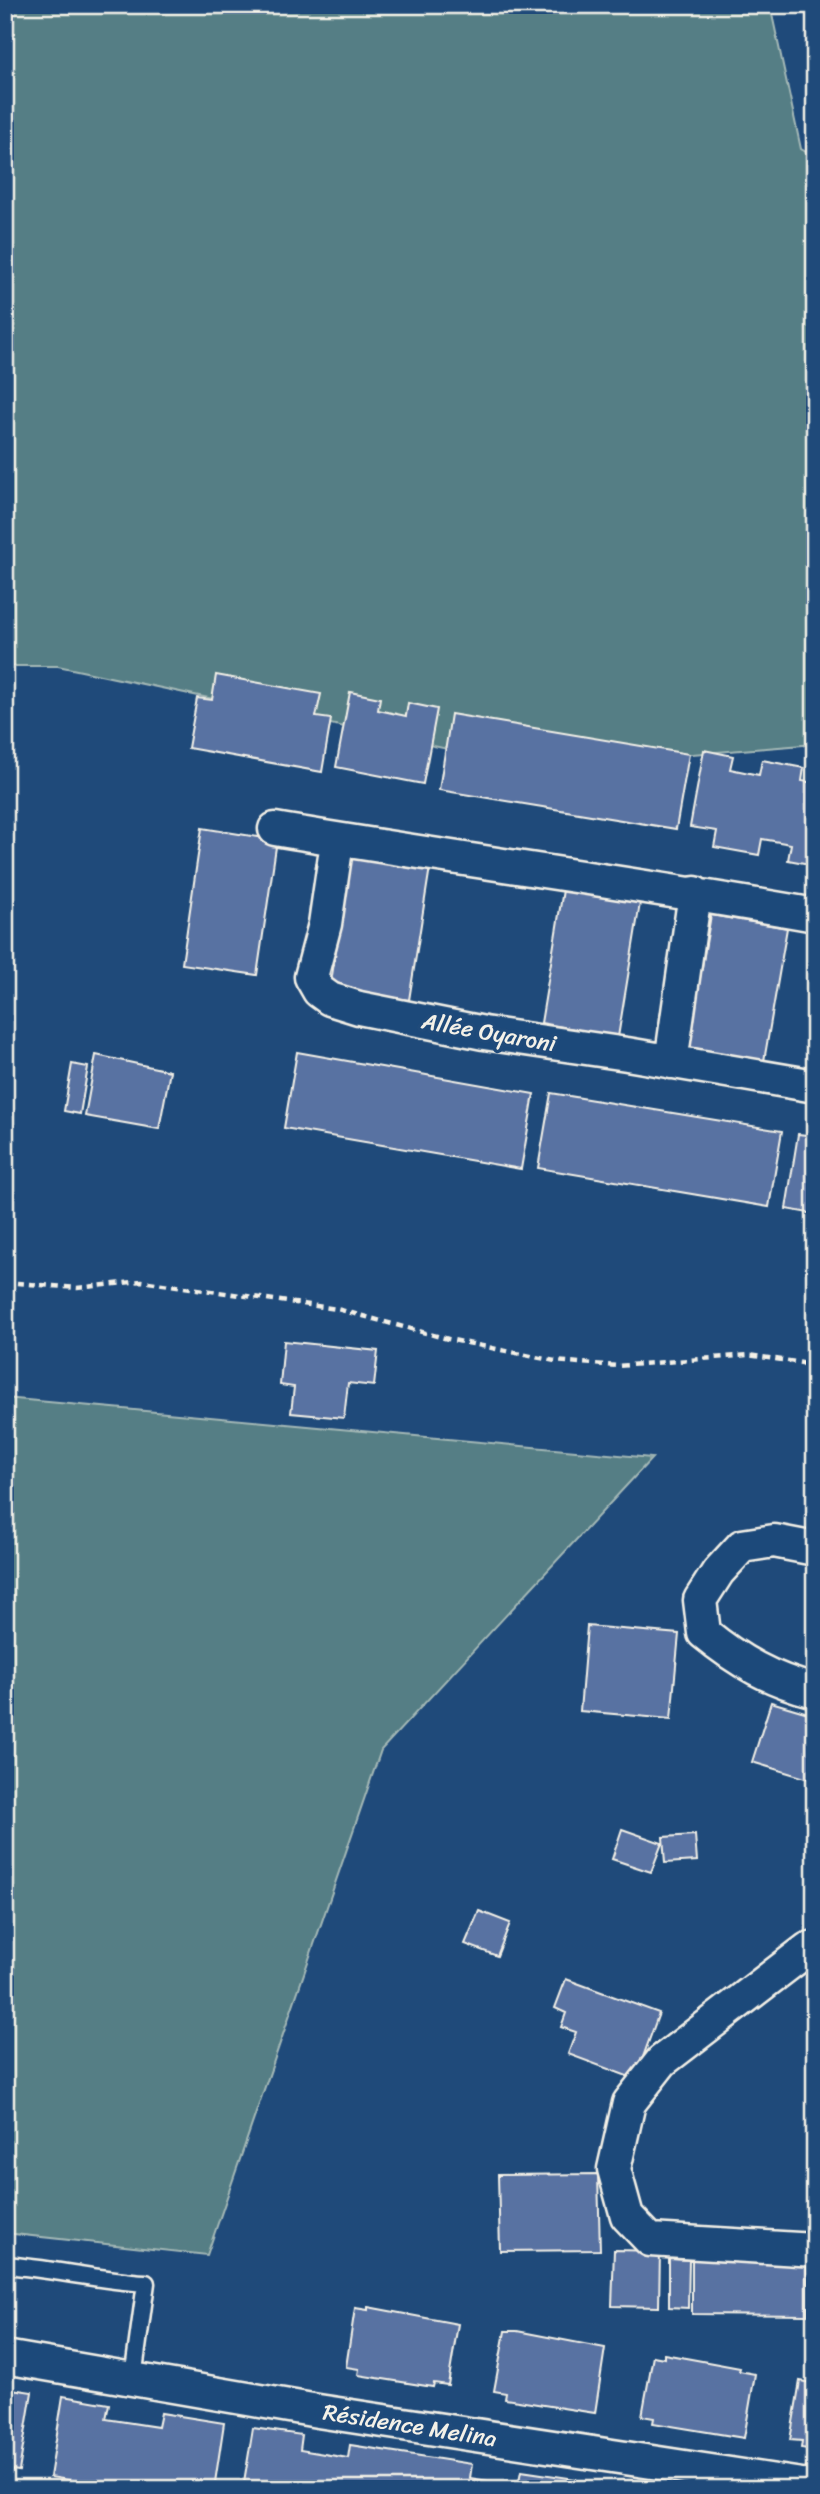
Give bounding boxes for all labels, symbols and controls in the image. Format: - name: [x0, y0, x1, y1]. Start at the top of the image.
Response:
- street label: Allée Oyaroni: [418, 1000, 560, 1065]
- street label: Résidence Melina: [320, 2392, 500, 2460]

